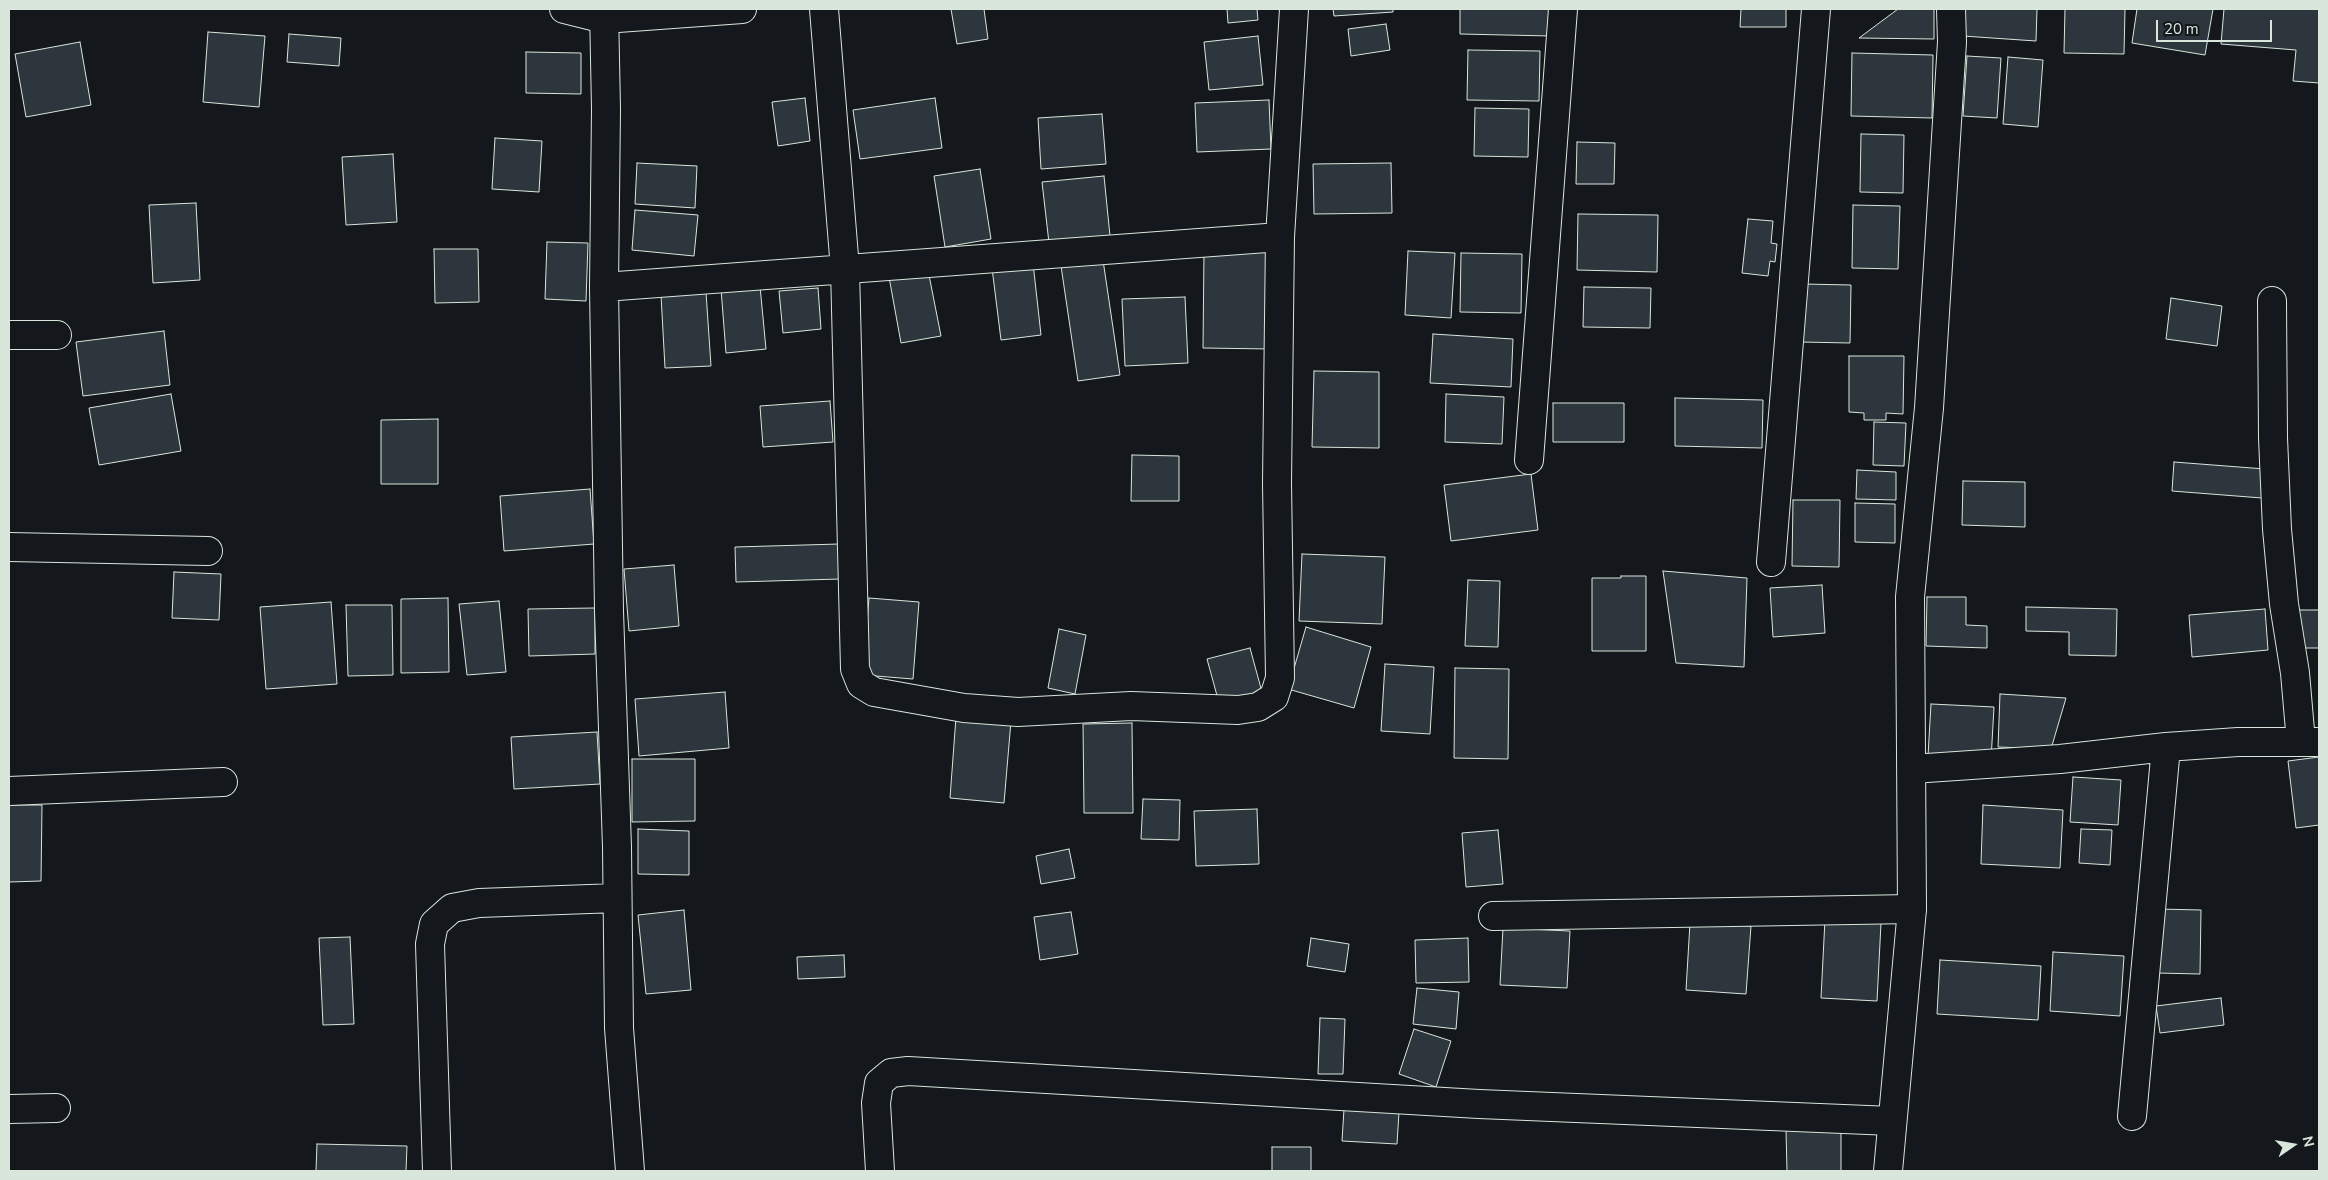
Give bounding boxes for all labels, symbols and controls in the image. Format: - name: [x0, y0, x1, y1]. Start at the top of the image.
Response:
- scale bar: [2158, 10, 2274, 42]
- text: 20 m: [2164, 19, 2199, 39]
- north arrow: [2268, 1120, 2318, 1170]
- text: N: [2298, 1134, 2319, 1149]

